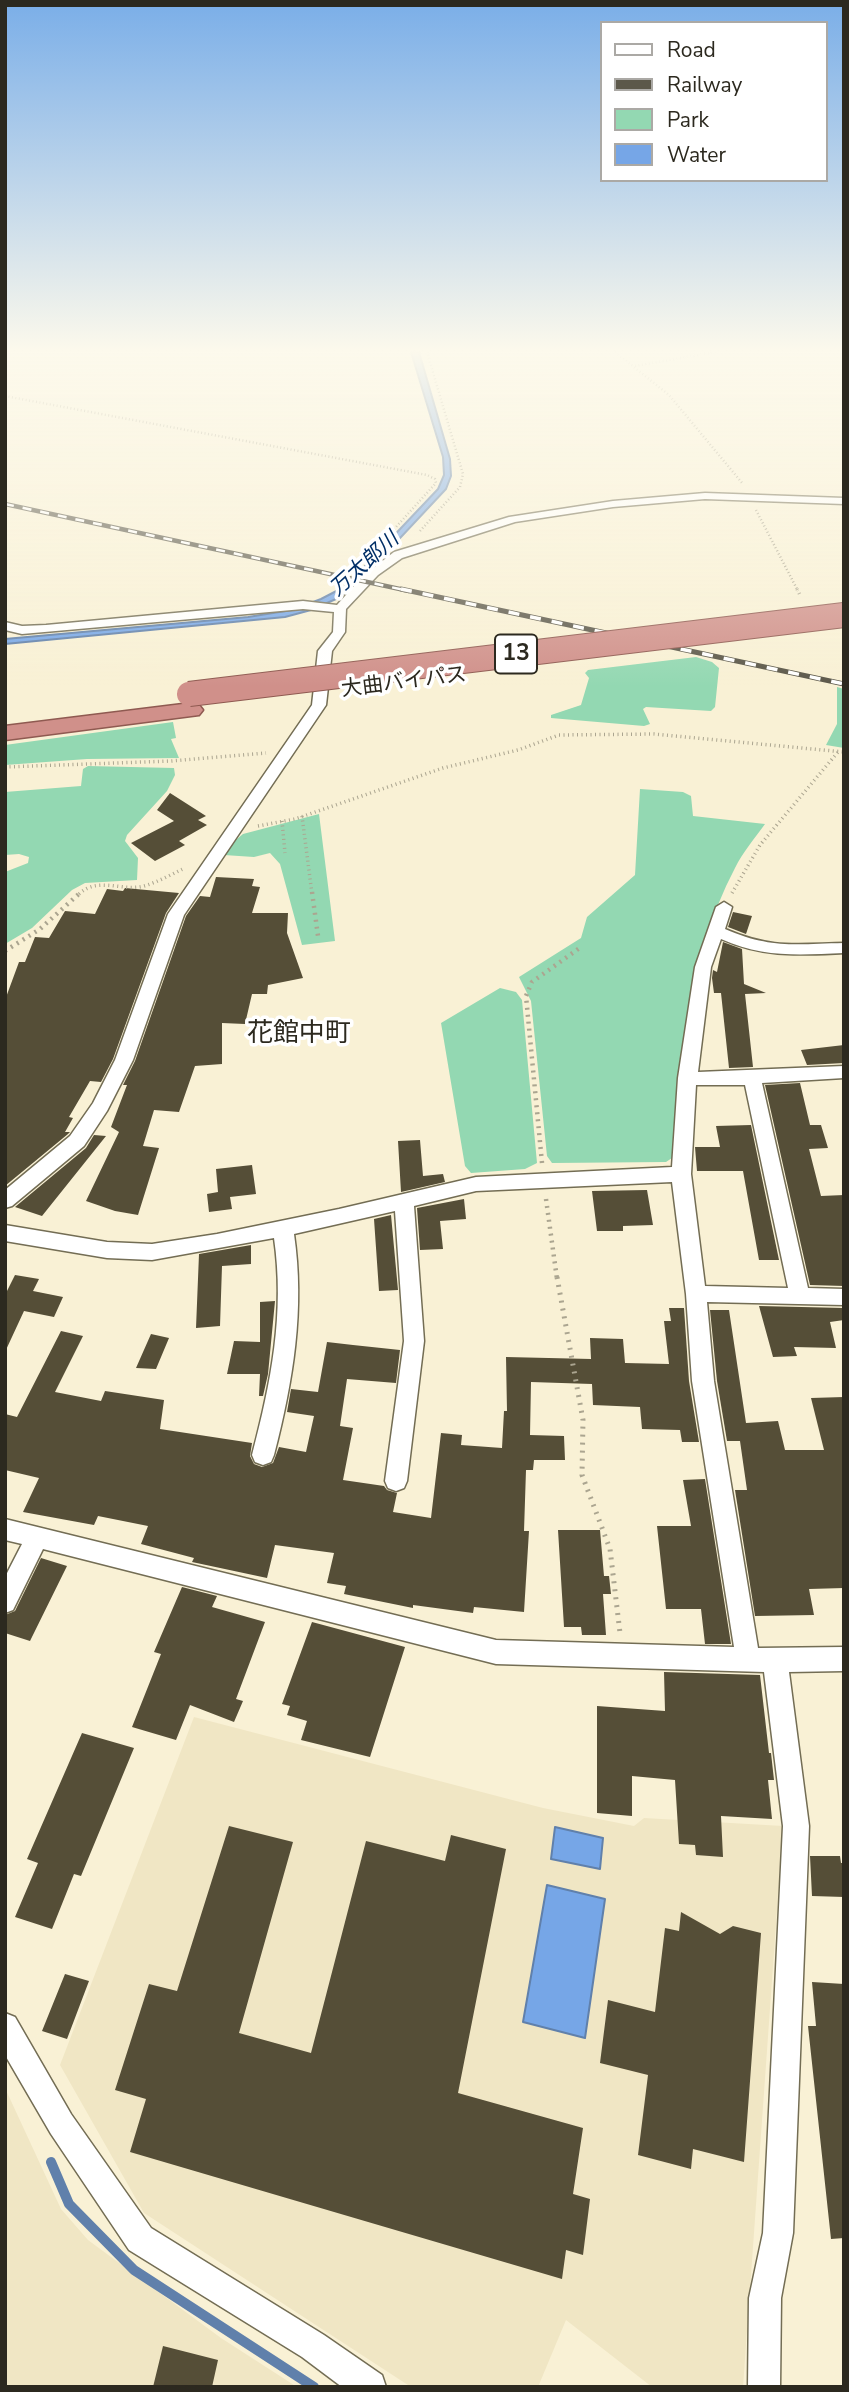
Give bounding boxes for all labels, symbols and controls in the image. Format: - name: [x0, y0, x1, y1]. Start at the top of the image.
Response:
- legend: [600, 21, 828, 182]
- text: Road: [667, 36, 716, 64]
- text: Railway: [667, 71, 742, 99]
- text: Park: [667, 106, 709, 134]
- text: Water: [667, 141, 726, 169]
- water label: 万太郎川: [325, 528, 405, 602]
- road number: 13: [495, 634, 537, 674]
- street label: 大曲バイパス: [340, 663, 468, 703]
- district label: 花館中町: [247, 1019, 351, 1051]

